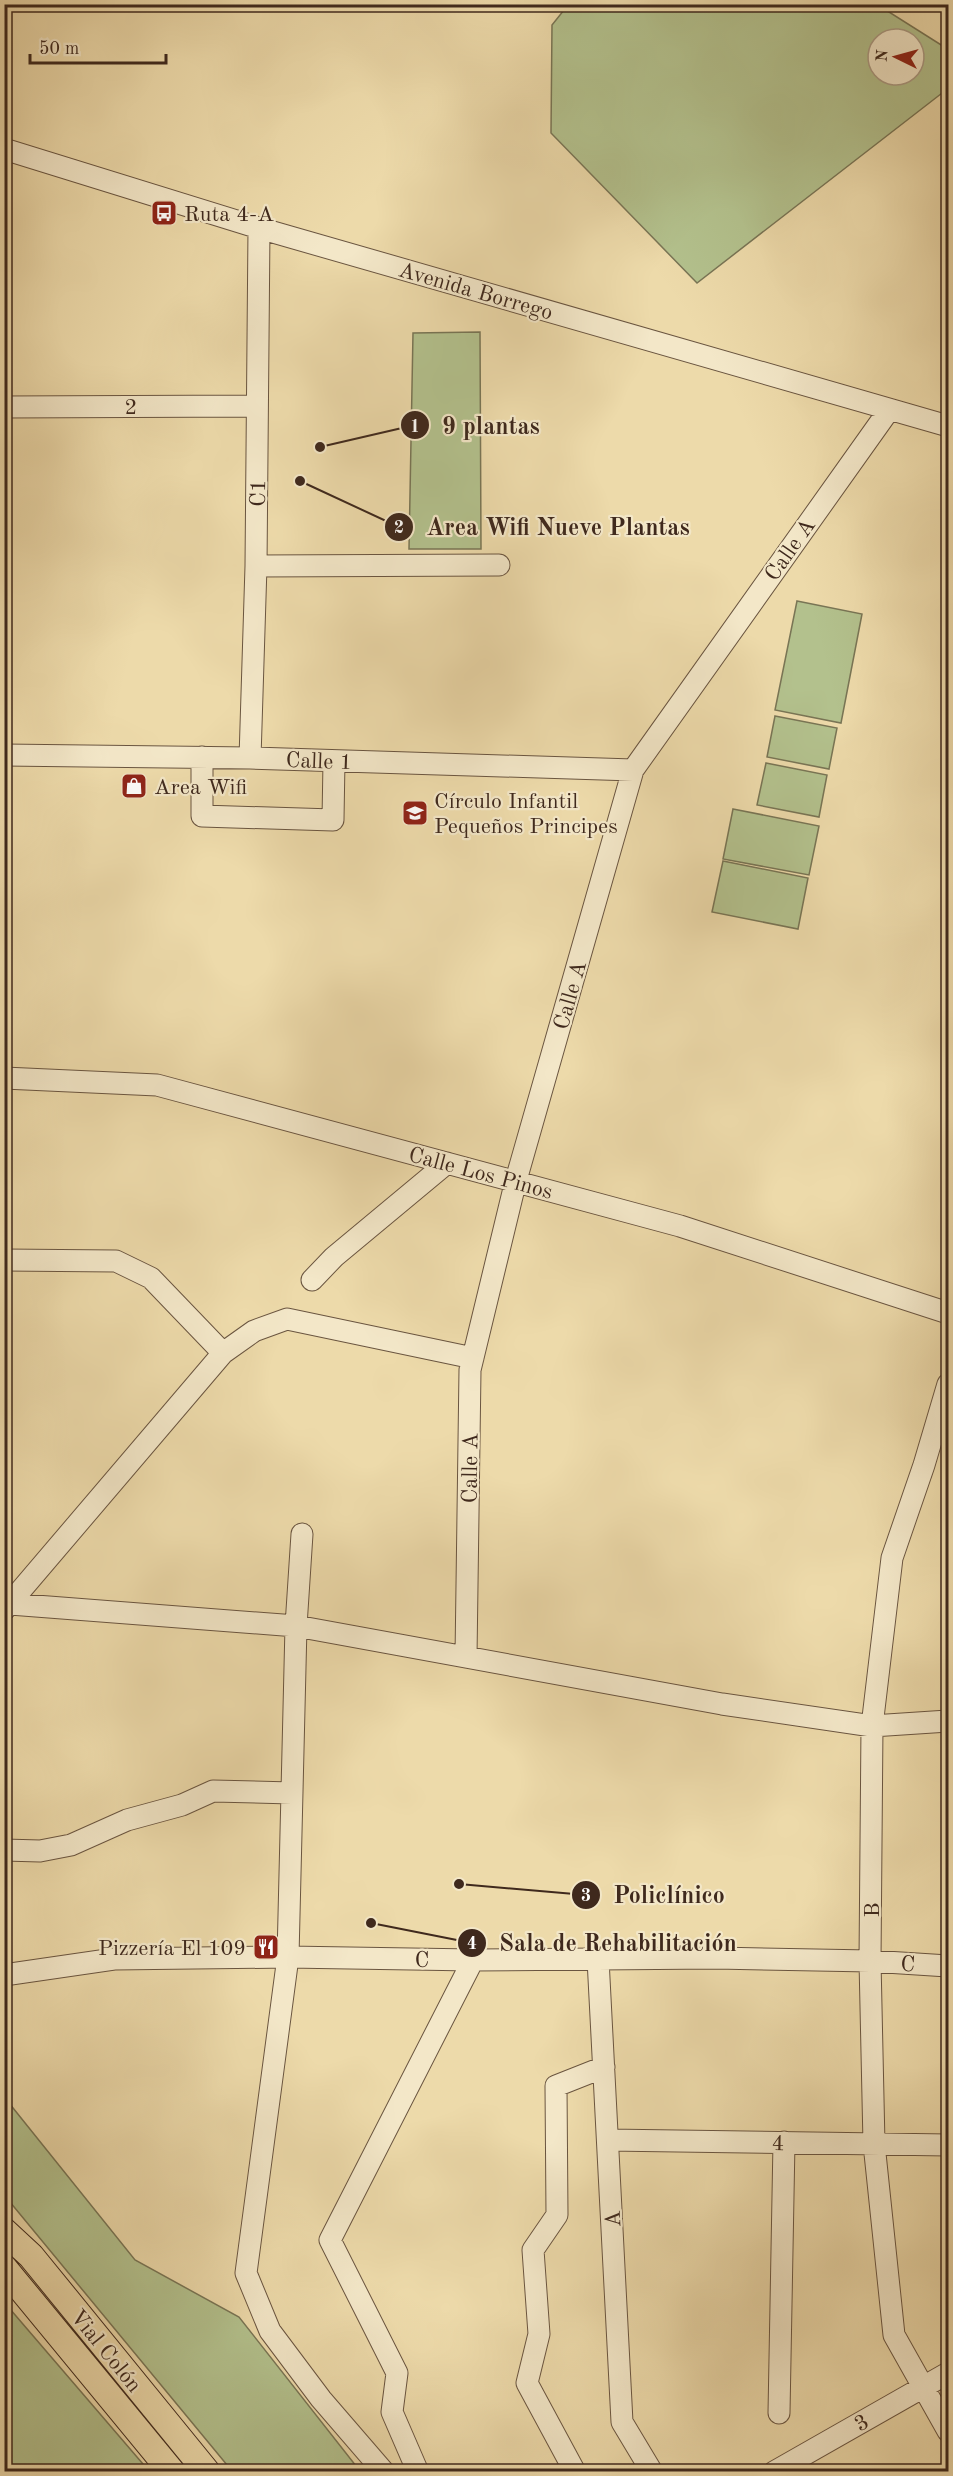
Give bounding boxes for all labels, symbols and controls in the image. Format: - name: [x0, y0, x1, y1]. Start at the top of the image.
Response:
- scale bar: [30, 27, 166, 65]
- north arrow: [866, 27, 926, 87]
- text: 50 m: [39, 40, 79, 58]
- text: N: [875, 48, 892, 63]
- bus stop icon: Ruta 4-A: [149, 198, 179, 228]
- place label: Ruta 4-A: [184, 204, 274, 226]
- street label: Avenida Borrego: [396, 259, 555, 324]
- street label: 2: [125, 397, 137, 419]
- callout: 9 plantas: [400, 404, 552, 446]
- text: 9 plantas: [442, 416, 540, 440]
- text: 1: [410, 418, 420, 436]
- street label: C1: [248, 479, 270, 507]
- callout: Area Wifi Nueve Plantas: [384, 506, 702, 548]
- street label: Calle A: [761, 515, 820, 585]
- text: Area Wifi Nueve Plantas: [426, 517, 690, 541]
- text: 2: [394, 519, 404, 537]
- street label: Calle 1: [285, 750, 353, 774]
- shop icon: Area Wifi: [119, 771, 149, 801]
- place label: Area Wifi: [154, 777, 247, 799]
- place label: Círculo Infantil Pequeños Principes: [434, 791, 618, 838]
- school or university icon: Círculo Infantil Pequeños Principes: [400, 798, 430, 828]
- street label: Calle A: [551, 958, 591, 1033]
- street label: Calle Los Pinos: [406, 1144, 555, 1204]
- street label: Calle A: [459, 1432, 483, 1504]
- callout: Policlínico: [571, 1874, 737, 1916]
- text: Policlínico: [613, 1885, 725, 1909]
- text: 3: [581, 1887, 591, 1905]
- street label: B: [862, 1902, 884, 1918]
- callout: Sala de Rehabilitación: [457, 1922, 749, 1964]
- restaurant icon: Pizzería El 109: [251, 1932, 281, 1962]
- text: Sala de Rehabilitación: [499, 1933, 737, 1957]
- text: 4: [467, 1935, 477, 1953]
- place label: Pizzería El 109: [98, 1938, 246, 1960]
- street label: C: [414, 1950, 430, 1972]
- street label: C: [900, 1954, 916, 1976]
- street label: 4: [771, 2133, 785, 2155]
- street label: A: [603, 2210, 625, 2228]
- street label: Vial Colón: [66, 2306, 145, 2397]
- street label: 3: [851, 2411, 873, 2436]

